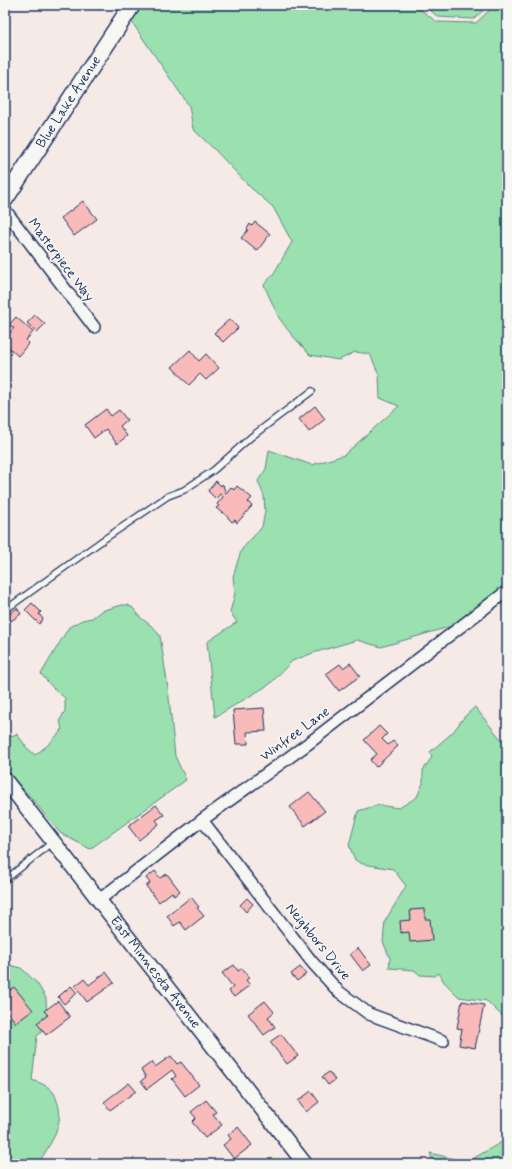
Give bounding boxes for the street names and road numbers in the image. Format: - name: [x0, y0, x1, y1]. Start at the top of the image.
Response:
- street label: Blue Lake Avenue: [32, 52, 105, 151]
- street label: Masterpiece Way: [24, 215, 98, 305]
- street label: Winfree Lane: [257, 703, 333, 765]
- street label: Neighbors Drive: [281, 900, 355, 984]
- street label: East Minnesota Avenue: [106, 913, 205, 1032]

